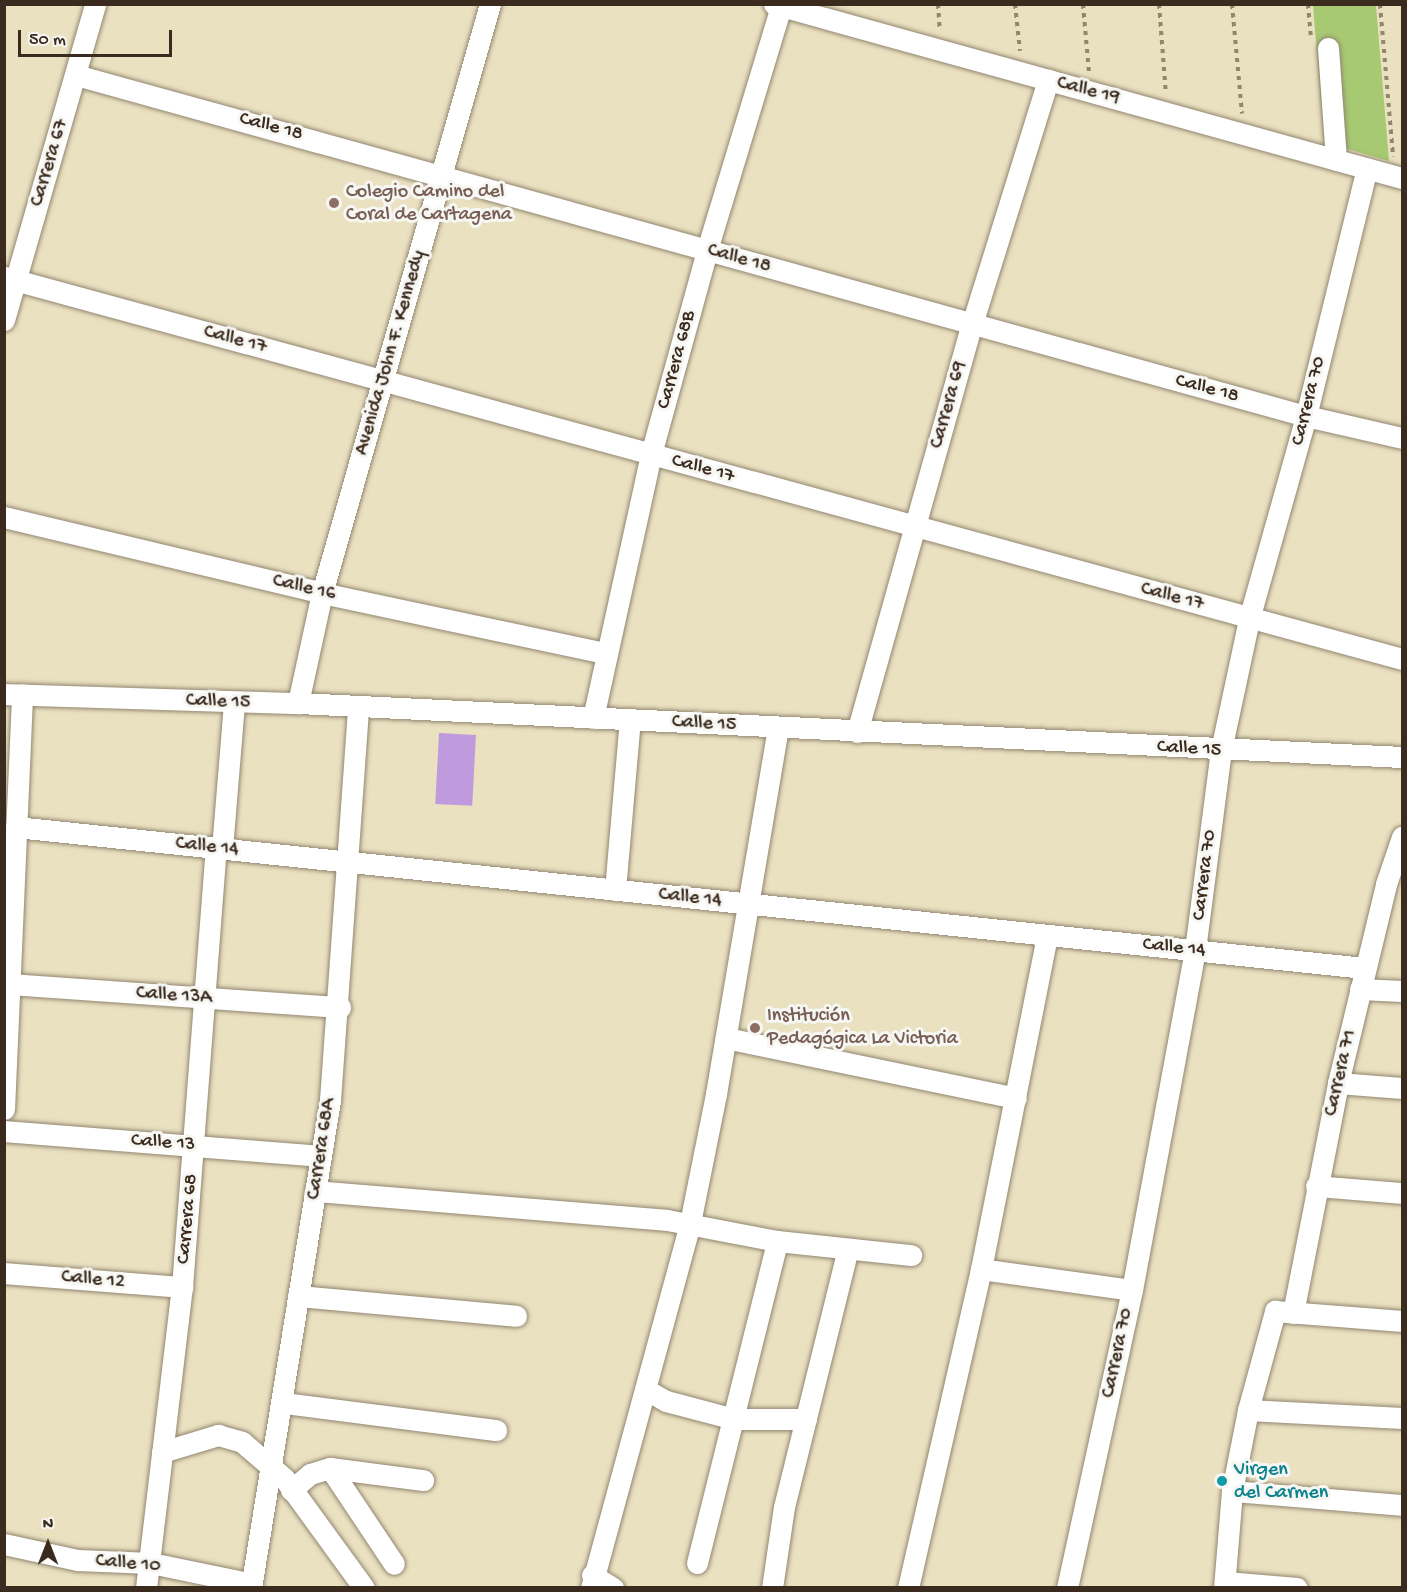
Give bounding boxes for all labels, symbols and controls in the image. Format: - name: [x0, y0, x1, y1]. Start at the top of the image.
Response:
- scale bar: [21, 18, 176, 56]
- text: 50 m: [29, 30, 66, 51]
- street label: Calle 19: [1054, 71, 1122, 111]
- street label: Calle 18: [237, 107, 305, 147]
- street label: Carrera 67: [25, 117, 75, 209]
- place label: Colegio Camino del Coral de Cartagena: [346, 180, 512, 227]
- marker: Colegio Camino del Coral de Cartagena: [327, 196, 341, 210]
- street label: Calle 18: [705, 239, 773, 279]
- street label: Avenida John F. Kennedy: [350, 248, 432, 458]
- street label: Carrera 68B: [652, 308, 702, 412]
- street label: Calle 17: [201, 320, 269, 360]
- street label: Carrera 70: [1286, 354, 1332, 448]
- street label: Carrera 69: [925, 359, 973, 451]
- street label: Calle 18: [1173, 369, 1241, 409]
- street label: Calle 17: [669, 449, 737, 489]
- street label: Calle 16: [270, 569, 338, 607]
- street label: Calle 17: [1138, 577, 1206, 617]
- street label: Calle 15: [185, 689, 251, 715]
- street label: Calle 15: [671, 710, 737, 738]
- street label: Calle 15: [1156, 735, 1222, 763]
- street label: Carrera 70: [1188, 828, 1222, 922]
- street label: Calle 14: [174, 832, 240, 862]
- street label: Calle 14: [657, 883, 723, 913]
- street label: Calle 14: [1141, 933, 1207, 963]
- street label: Calle 13A: [135, 981, 213, 1011]
- place label: Institución Pedagógica La Victoria: [767, 1005, 958, 1052]
- marker: Institución Pedagógica La Victoria: [748, 1021, 762, 1035]
- street label: Carrera 71: [1319, 1028, 1363, 1118]
- street label: Carrera 68A: [302, 1097, 342, 1201]
- street label: Calle 13: [130, 1129, 196, 1157]
- street label: Carrera 68: [172, 1173, 204, 1265]
- street label: Calle 12: [60, 1265, 126, 1295]
- street label: Carrera 70: [1097, 1306, 1139, 1400]
- place label: Virgen del Carmen: [1234, 1458, 1328, 1505]
- marker: Virgen del Carmen: [1215, 1474, 1229, 1488]
- north arrow: [18, 1514, 78, 1574]
- text: N: [43, 1516, 53, 1535]
- street label: Calle 10: [94, 1549, 162, 1579]

